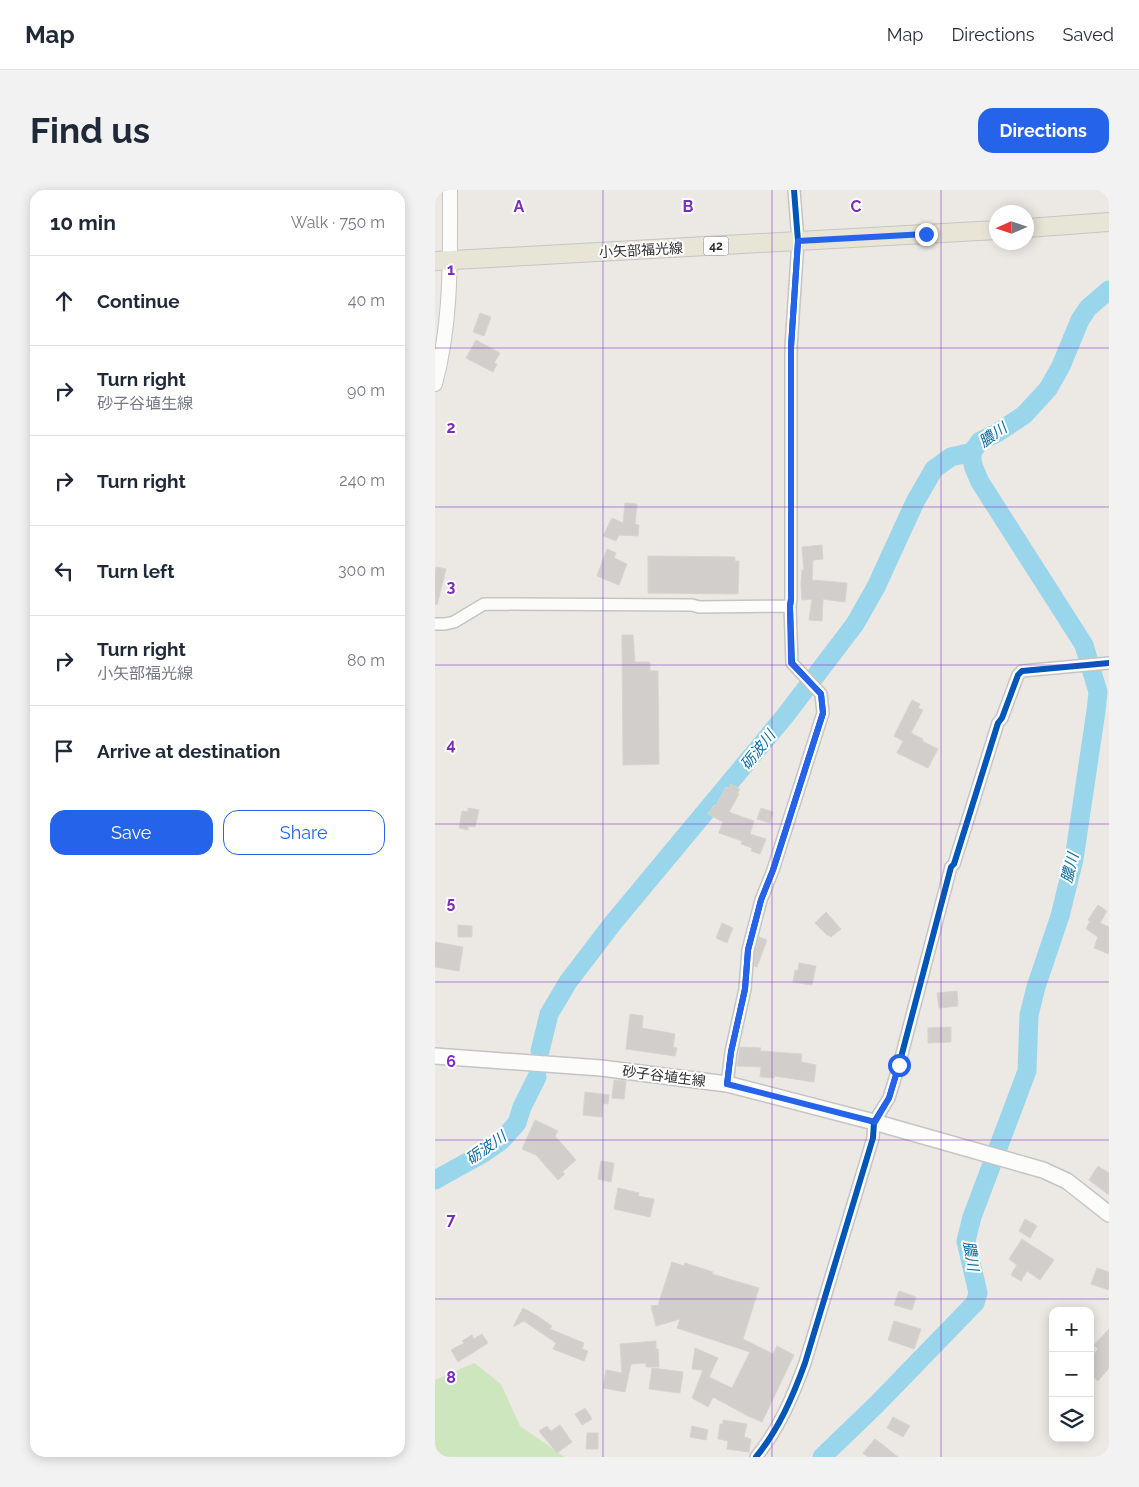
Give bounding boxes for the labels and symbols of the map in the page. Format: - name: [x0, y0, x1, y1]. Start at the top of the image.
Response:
- text: A: [514, 197, 525, 216]
- text: B: [683, 197, 694, 216]
- text: C: [851, 197, 862, 216]
- north arrow: [989, 205, 1034, 250]
- route end: [915, 223, 938, 246]
- road number: 42: [703, 236, 729, 256]
- street label: 小矢部福光線: [599, 240, 683, 260]
- text: 1: [447, 260, 455, 279]
- text: 2: [446, 418, 456, 437]
- water label: 膿川: [976, 418, 1012, 451]
- text: 3: [447, 577, 456, 596]
- water label: 砺波川: [737, 725, 780, 773]
- text: 4: [446, 735, 456, 754]
- water label: 膿川: [1058, 849, 1083, 885]
- text: 5: [447, 893, 456, 912]
- text: 6: [446, 1052, 456, 1071]
- route start: [888, 1054, 911, 1077]
- street label: 砂子谷埴生線: [621, 1063, 707, 1089]
- water label: 砺波川: [462, 1127, 511, 1168]
- text: 7: [447, 1210, 456, 1229]
- water label: 膿川: [960, 1240, 983, 1274]
- text: 8: [446, 1368, 456, 1387]

